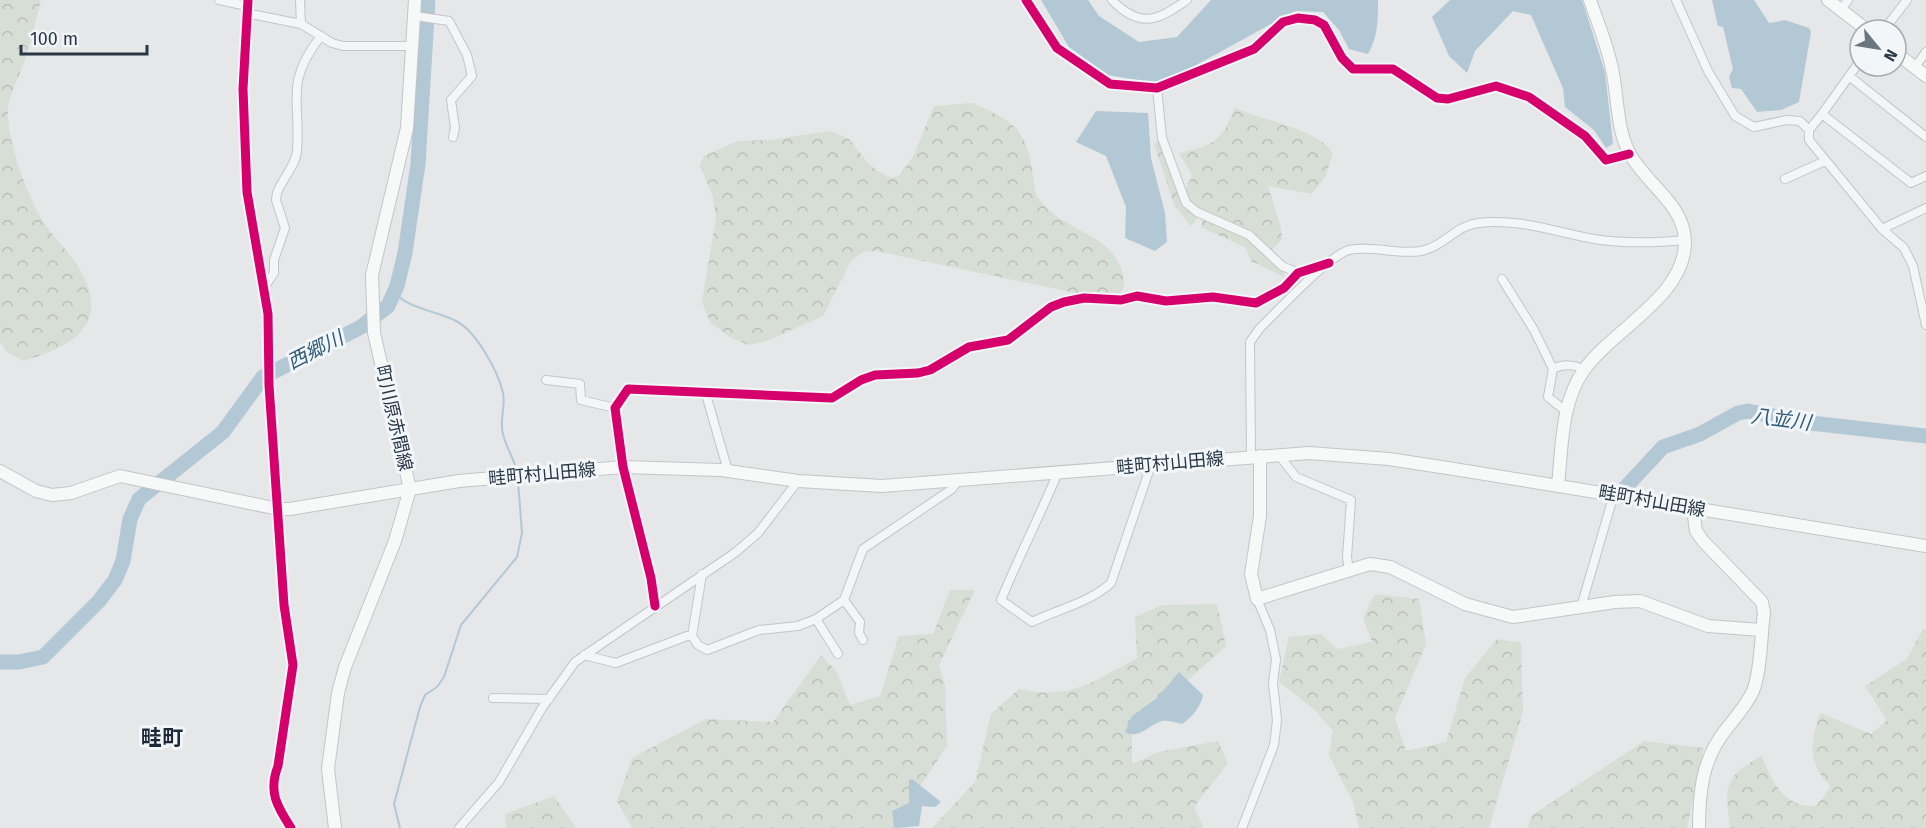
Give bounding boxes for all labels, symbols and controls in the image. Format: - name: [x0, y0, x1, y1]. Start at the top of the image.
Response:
- scale bar: [21, 18, 147, 56]
- north arrow: [1848, 18, 1908, 78]
- text: 100 m: [30, 28, 78, 50]
- text: N: [1880, 46, 1901, 65]
- water label: 西郷川: [283, 325, 349, 374]
- street label: 町川原赤間線: [371, 363, 417, 473]
- water label: 八並川: [1750, 403, 1814, 435]
- street label: 畦町村山田線: [1115, 447, 1225, 479]
- street label: 畦町村山田線: [487, 458, 597, 490]
- street label: 畦町村山田線: [1597, 481, 1707, 521]
- district label: 畦町: [141, 725, 183, 751]

